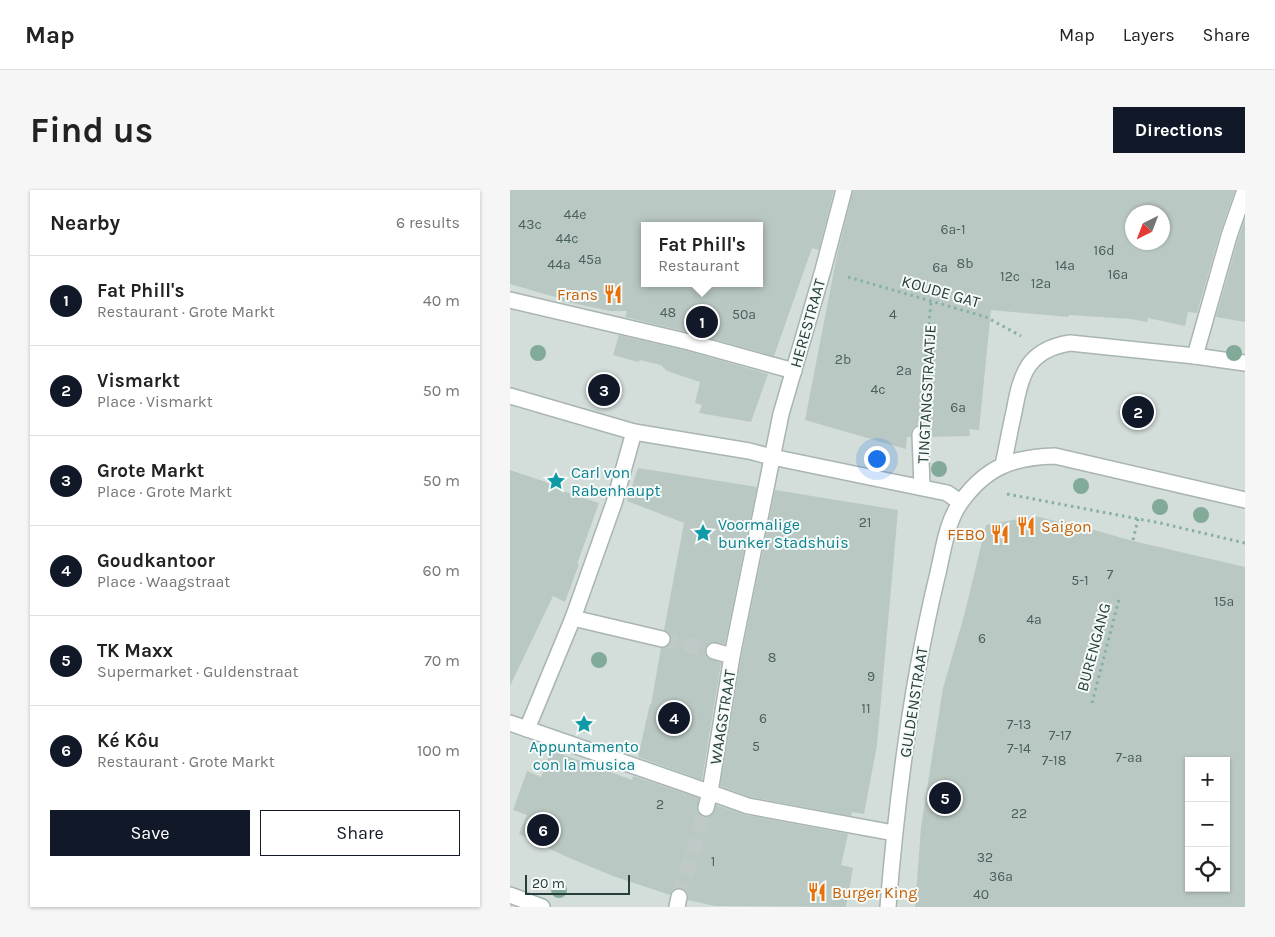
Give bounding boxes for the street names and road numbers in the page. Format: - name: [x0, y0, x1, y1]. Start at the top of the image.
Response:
- street label: KOUDE GAT: [899, 271, 982, 312]
- street label: HERESTRAAT: [786, 276, 829, 370]
- street label: TINGTANGSTRAATJE: [913, 324, 940, 464]
- street label: BURENGANG: [1073, 601, 1114, 693]
- street label: GULDENSTRAAT: [895, 645, 932, 759]
- street label: WAAGSTRAAT: [706, 668, 739, 766]

